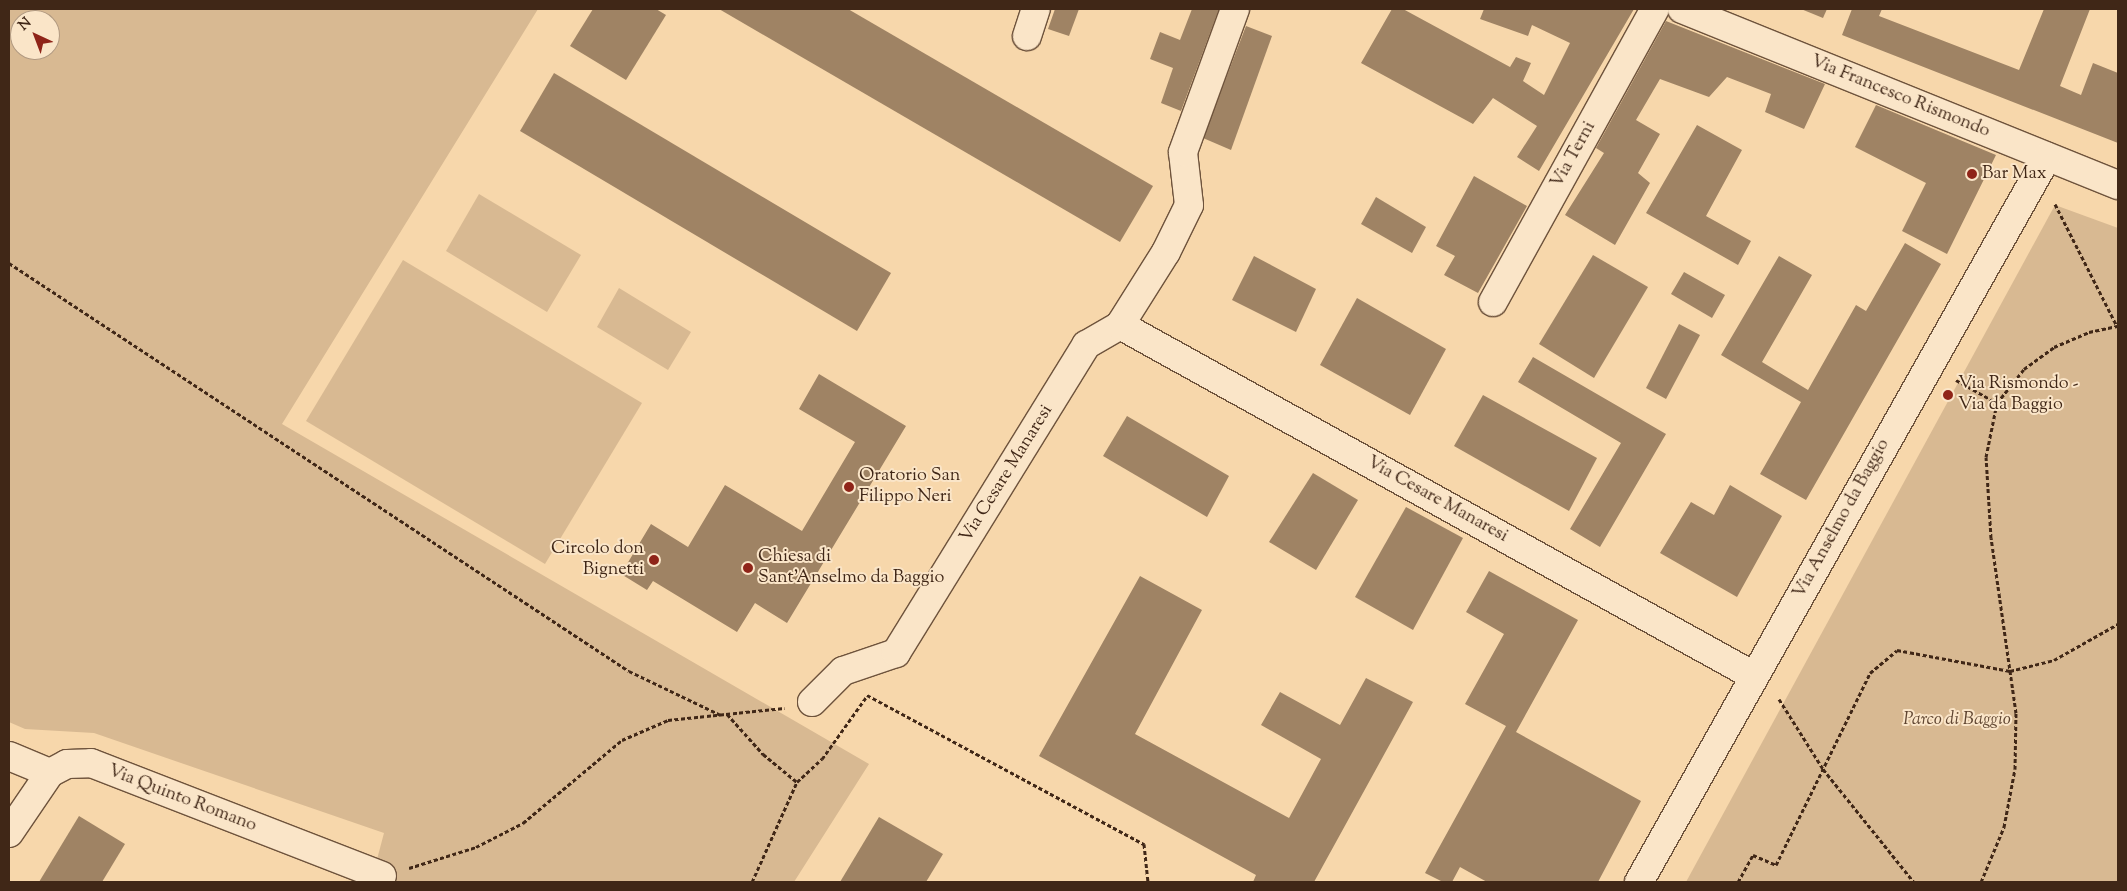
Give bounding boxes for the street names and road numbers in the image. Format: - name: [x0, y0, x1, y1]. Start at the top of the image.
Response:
- street label: Via Francesco Rismondo: [1807, 51, 1993, 143]
- street label: Via Terni: [1547, 118, 1601, 192]
- street label: Via Cesare Manaresi: [956, 401, 1058, 547]
- street label: Via Anselmo da Baggio: [1789, 436, 1895, 602]
- street label: Via Cesare Manaresi: [1363, 452, 1511, 548]
- street label: Via Quinto Romano: [105, 761, 259, 837]

